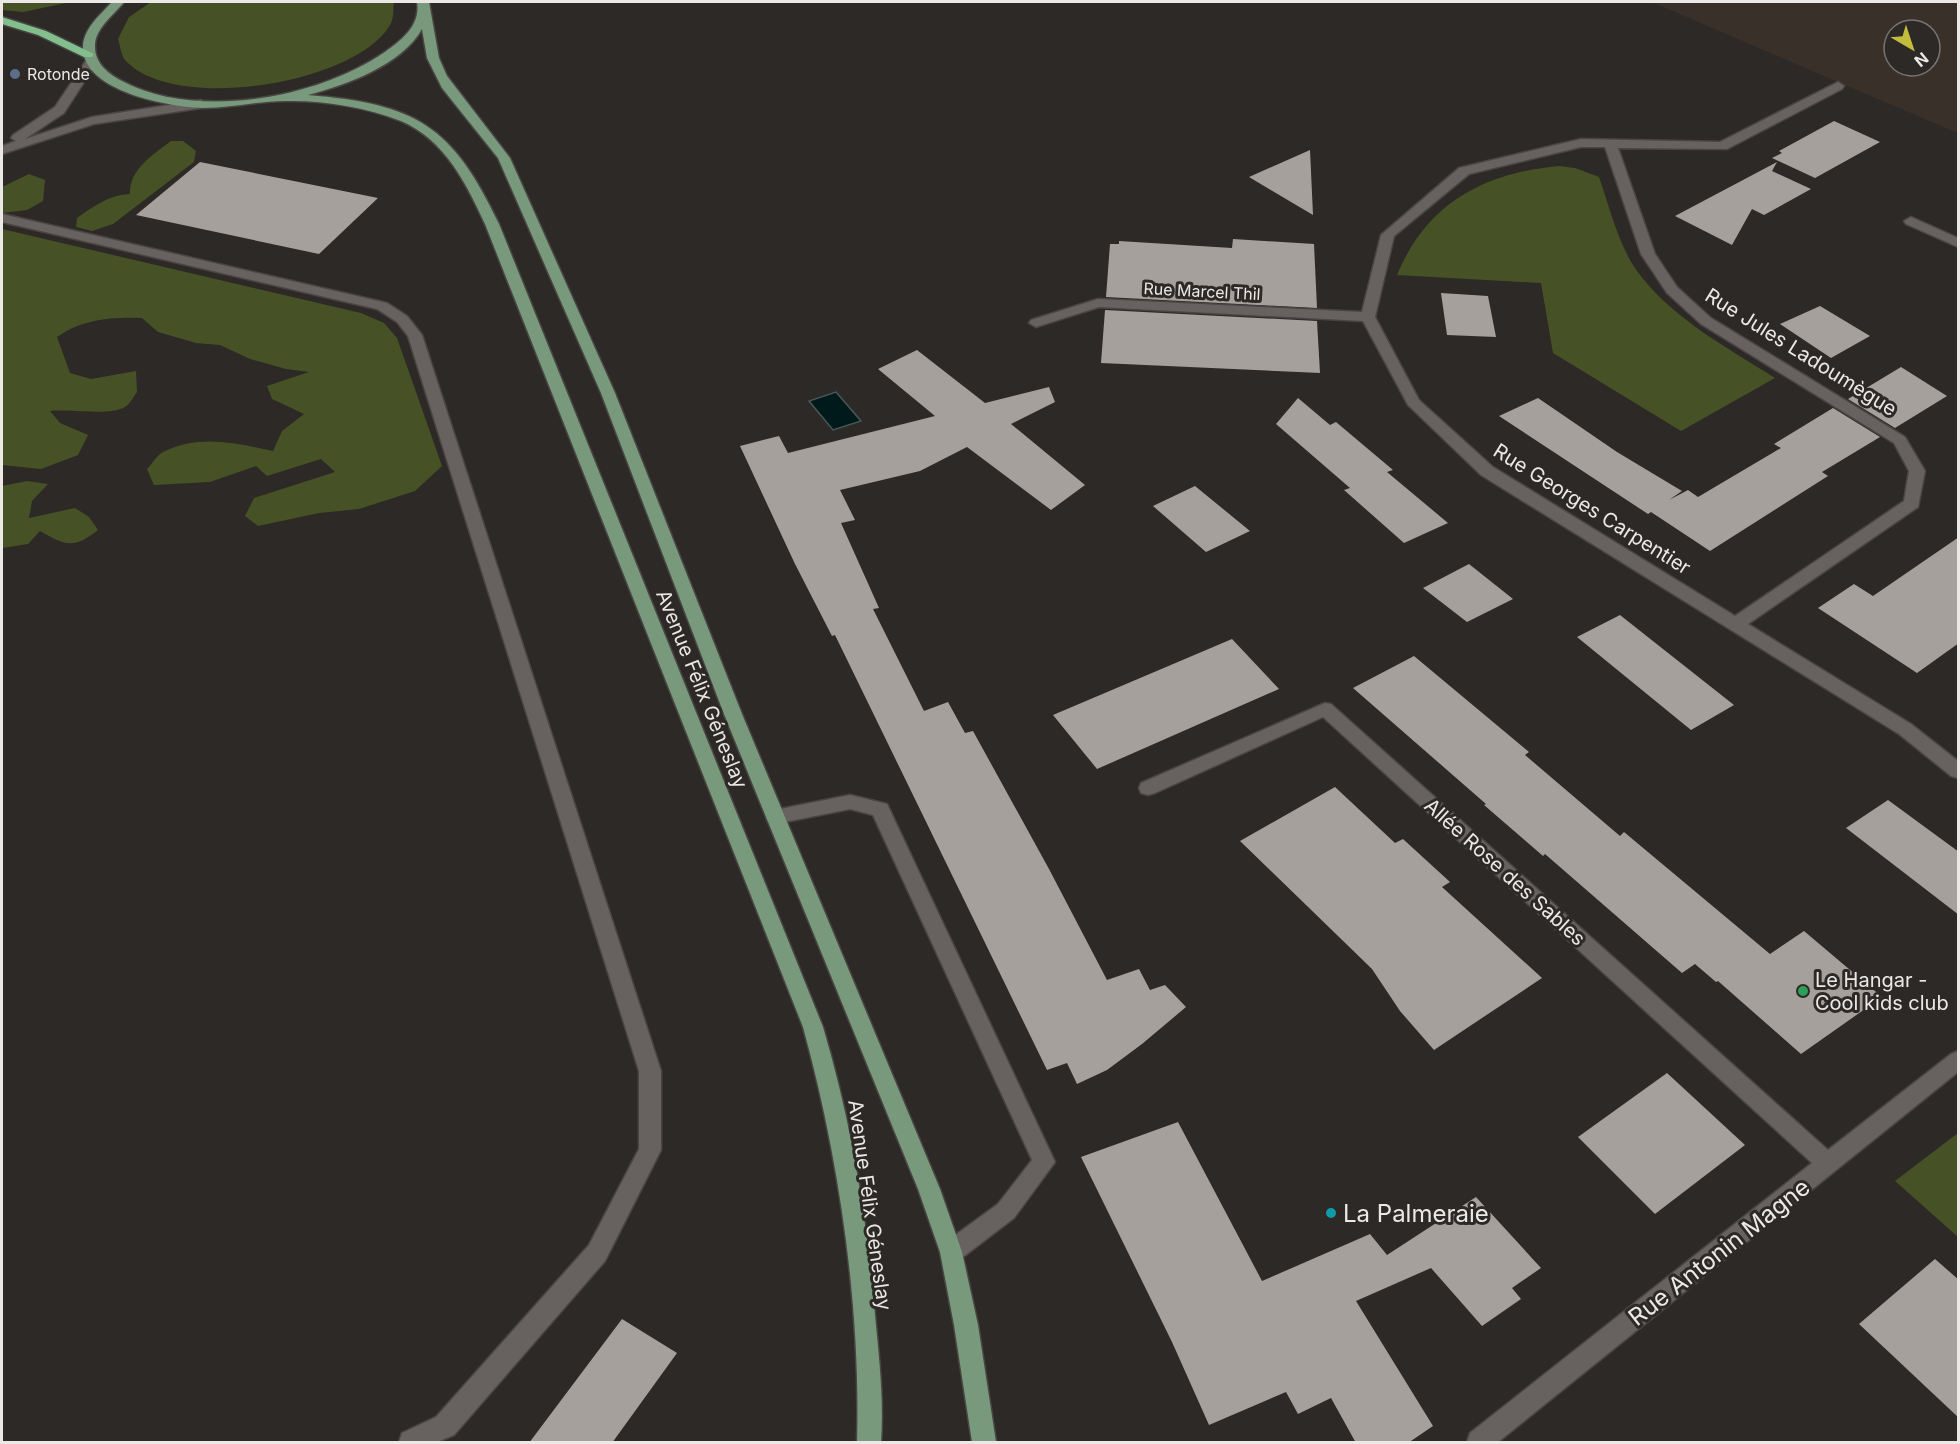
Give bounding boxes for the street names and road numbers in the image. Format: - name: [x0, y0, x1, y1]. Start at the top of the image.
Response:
- street label: Rue Marcel Thil: [1143, 278, 1261, 304]
- street label: Rue Jules Ladoumègue: [1701, 283, 1901, 421]
- street label: Rue Georges Carpentier: [1489, 438, 1695, 580]
- street label: Avenue Félix Géneslay: [651, 586, 753, 792]
- street label: Allée Rose des Sables: [1420, 793, 1590, 951]
- street label: Avenue Félix Géneslay: [843, 1098, 897, 1312]
- street label: Rue Antonin Magne: [1623, 1172, 1815, 1332]

